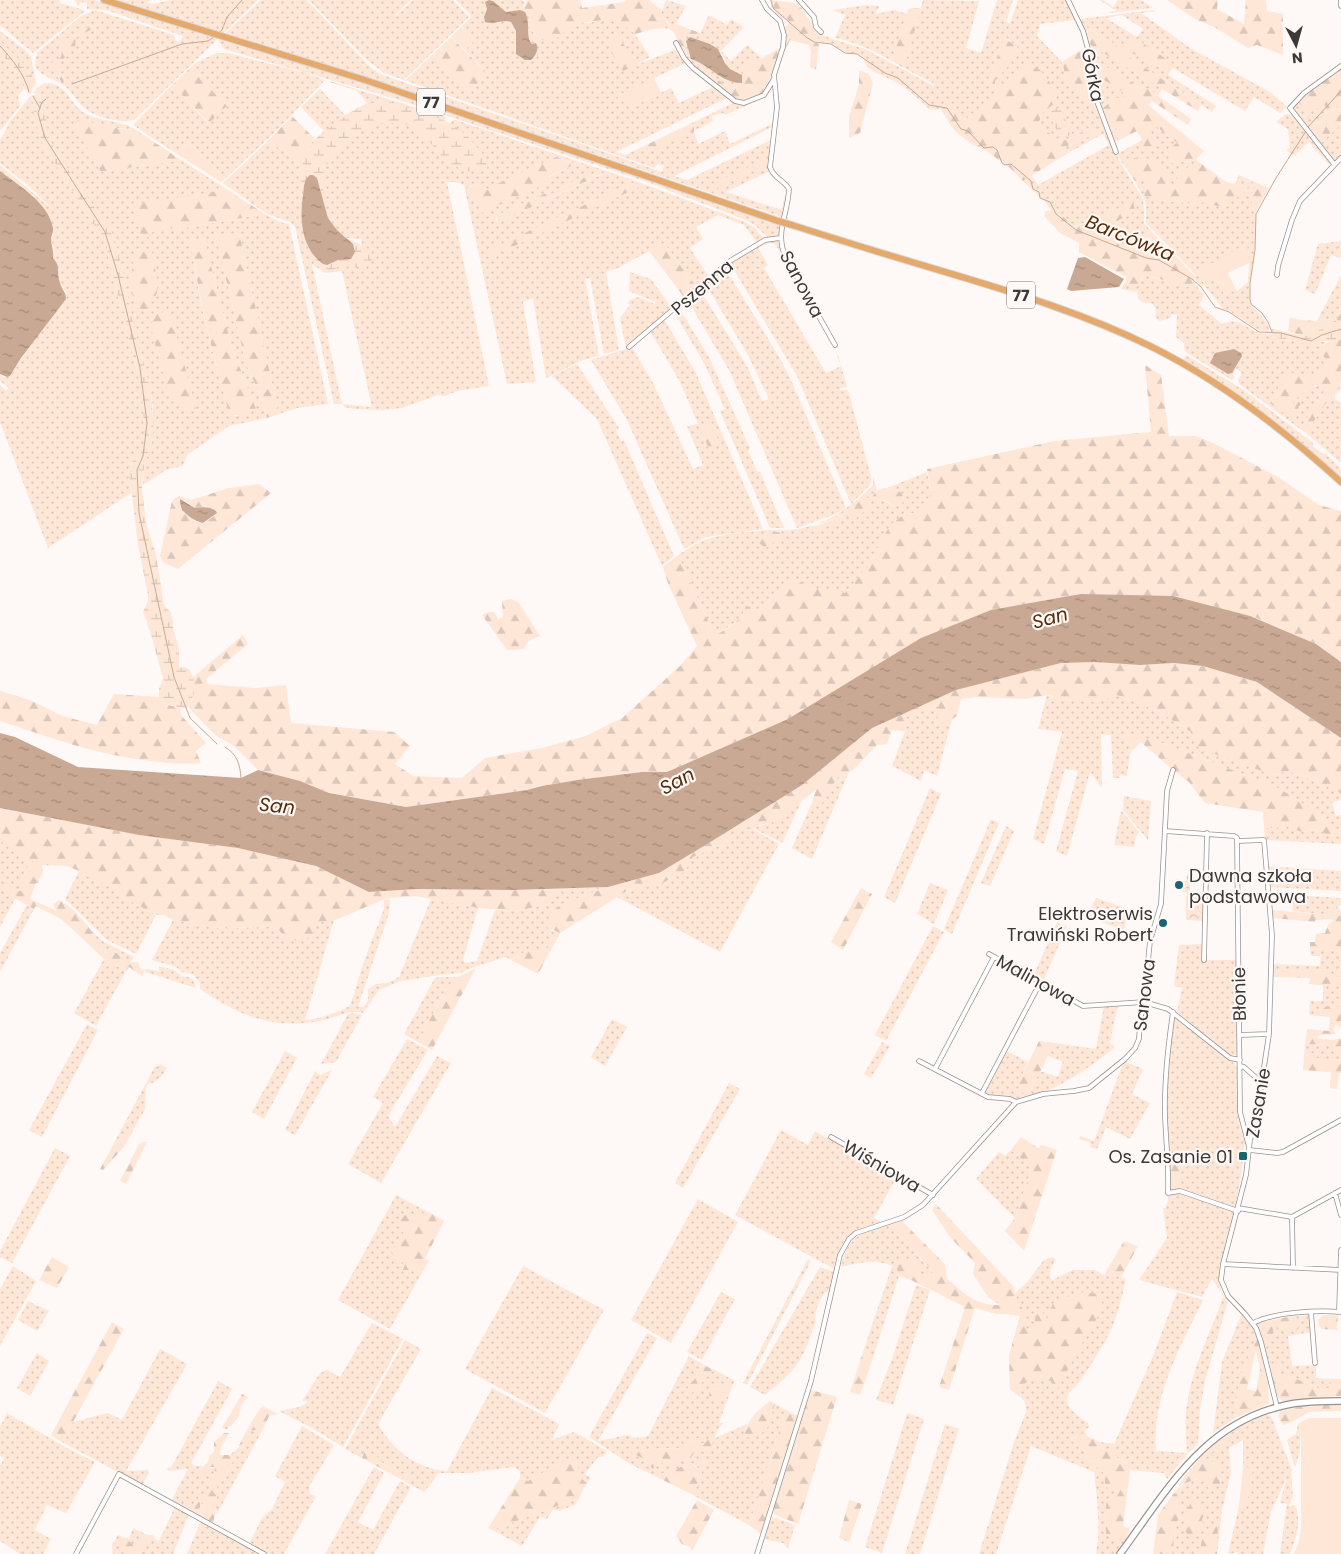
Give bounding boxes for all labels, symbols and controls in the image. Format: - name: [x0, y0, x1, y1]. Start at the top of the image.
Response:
- north arrow: [1271, 20, 1321, 70]
- street label: Górka: [1076, 46, 1110, 104]
- text: N: [1291, 47, 1304, 68]
- road number: 77: [417, 88, 445, 115]
- water label: Barcówka: [1082, 208, 1179, 268]
- street label: Sanowa: [774, 246, 830, 322]
- street label: Pszenna: [665, 254, 739, 320]
- road number: 77: [1007, 282, 1035, 308]
- water label: San: [1029, 600, 1071, 636]
- water label: San: [655, 761, 699, 801]
- water label: San: [258, 791, 296, 821]
- place label: Dawna szkoła podstawowa: [1189, 863, 1312, 909]
- marker: Dawna szkoła podstawowa: [1173, 879, 1185, 891]
- place label: Elektroserwis Trawiński Robert: [1007, 901, 1153, 947]
- marker: Elektroserwis Trawiński Robert: [1157, 917, 1169, 929]
- street label: Malinowa: [992, 948, 1080, 1012]
- street label: Sanowa: [1127, 957, 1161, 1033]
- street label: Błonie: [1226, 967, 1252, 1021]
- street label: Zasanie: [1240, 1066, 1276, 1140]
- street label: Wiśniowa: [839, 1134, 925, 1198]
- place label: Os. Zasanie 01: [1108, 1144, 1233, 1169]
- marker: Os. Zasanie 01: [1237, 1150, 1249, 1162]

